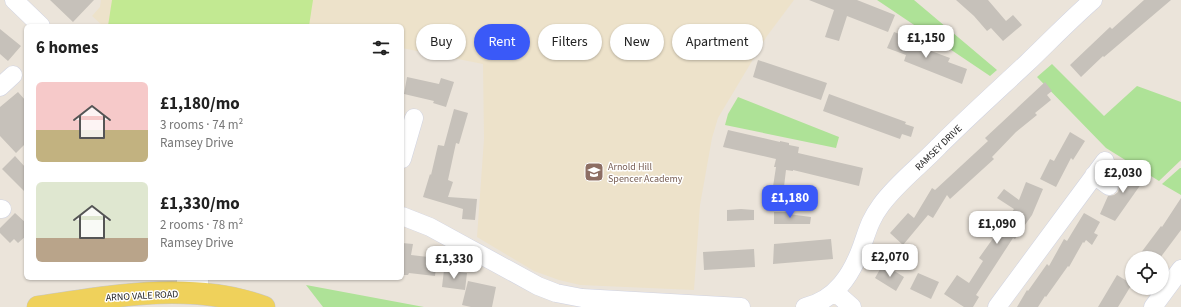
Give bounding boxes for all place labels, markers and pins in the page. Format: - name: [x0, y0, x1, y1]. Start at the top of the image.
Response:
- pin: £1,150: [893, 25, 959, 59]
- place label: Arnold Hill Spencer Academy: [608, 160, 683, 186]
- pin: £2,030: [1090, 160, 1156, 194]
- school or university icon: Arnold Hill Spencer Academy: [583, 161, 605, 183]
- pin: £1,180: [757, 185, 823, 219]
- pin: £1,090: [964, 211, 1030, 245]
- pin: £2,070: [857, 244, 923, 278]
- pin: £1,330: [421, 246, 487, 280]

